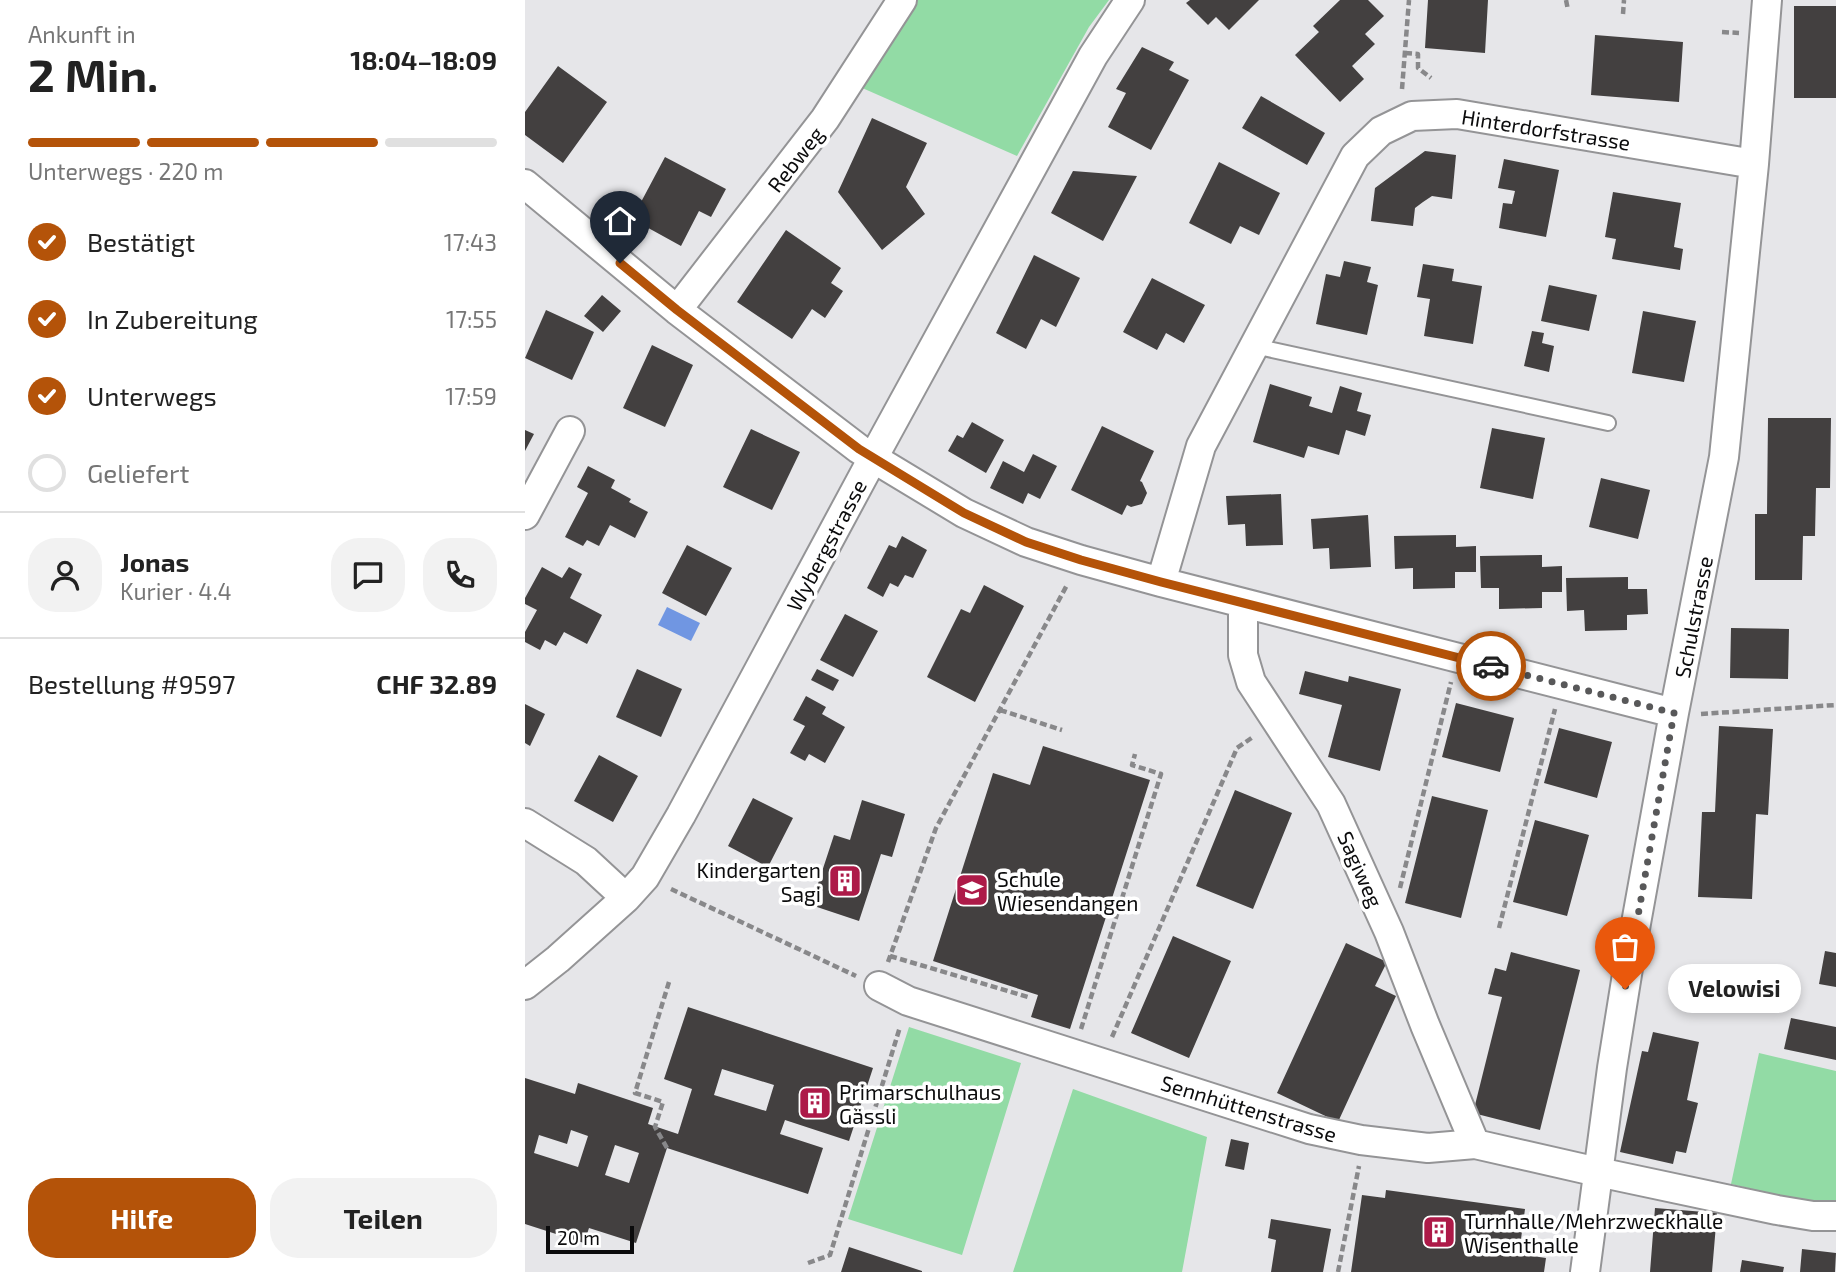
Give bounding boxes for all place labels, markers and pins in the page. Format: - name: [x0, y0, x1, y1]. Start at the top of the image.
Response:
- pin: [590, 191, 650, 263]
- place label: Kindergarten Sagi: [696, 857, 821, 906]
- building icon: Kindergarten Sagi: [826, 862, 864, 900]
- place label: Schule Wiesendangen: [997, 866, 1138, 915]
- school or university icon: Schule Wiesendangen: [953, 871, 991, 909]
- pin: [1595, 917, 1655, 989]
- callout: Velowisi: [1667, 964, 1800, 1014]
- place label: Primarschulhaus Gässli: [839, 1079, 1001, 1128]
- building icon: Primarschulhaus Gässli: [796, 1084, 834, 1122]
- place label: Turnhalle/Mehrzweckhalle Wisenthalle: [1464, 1208, 1723, 1257]
- building icon: Turnhalle/Mehrzweckhalle Wisenthalle: [1420, 1213, 1458, 1251]

